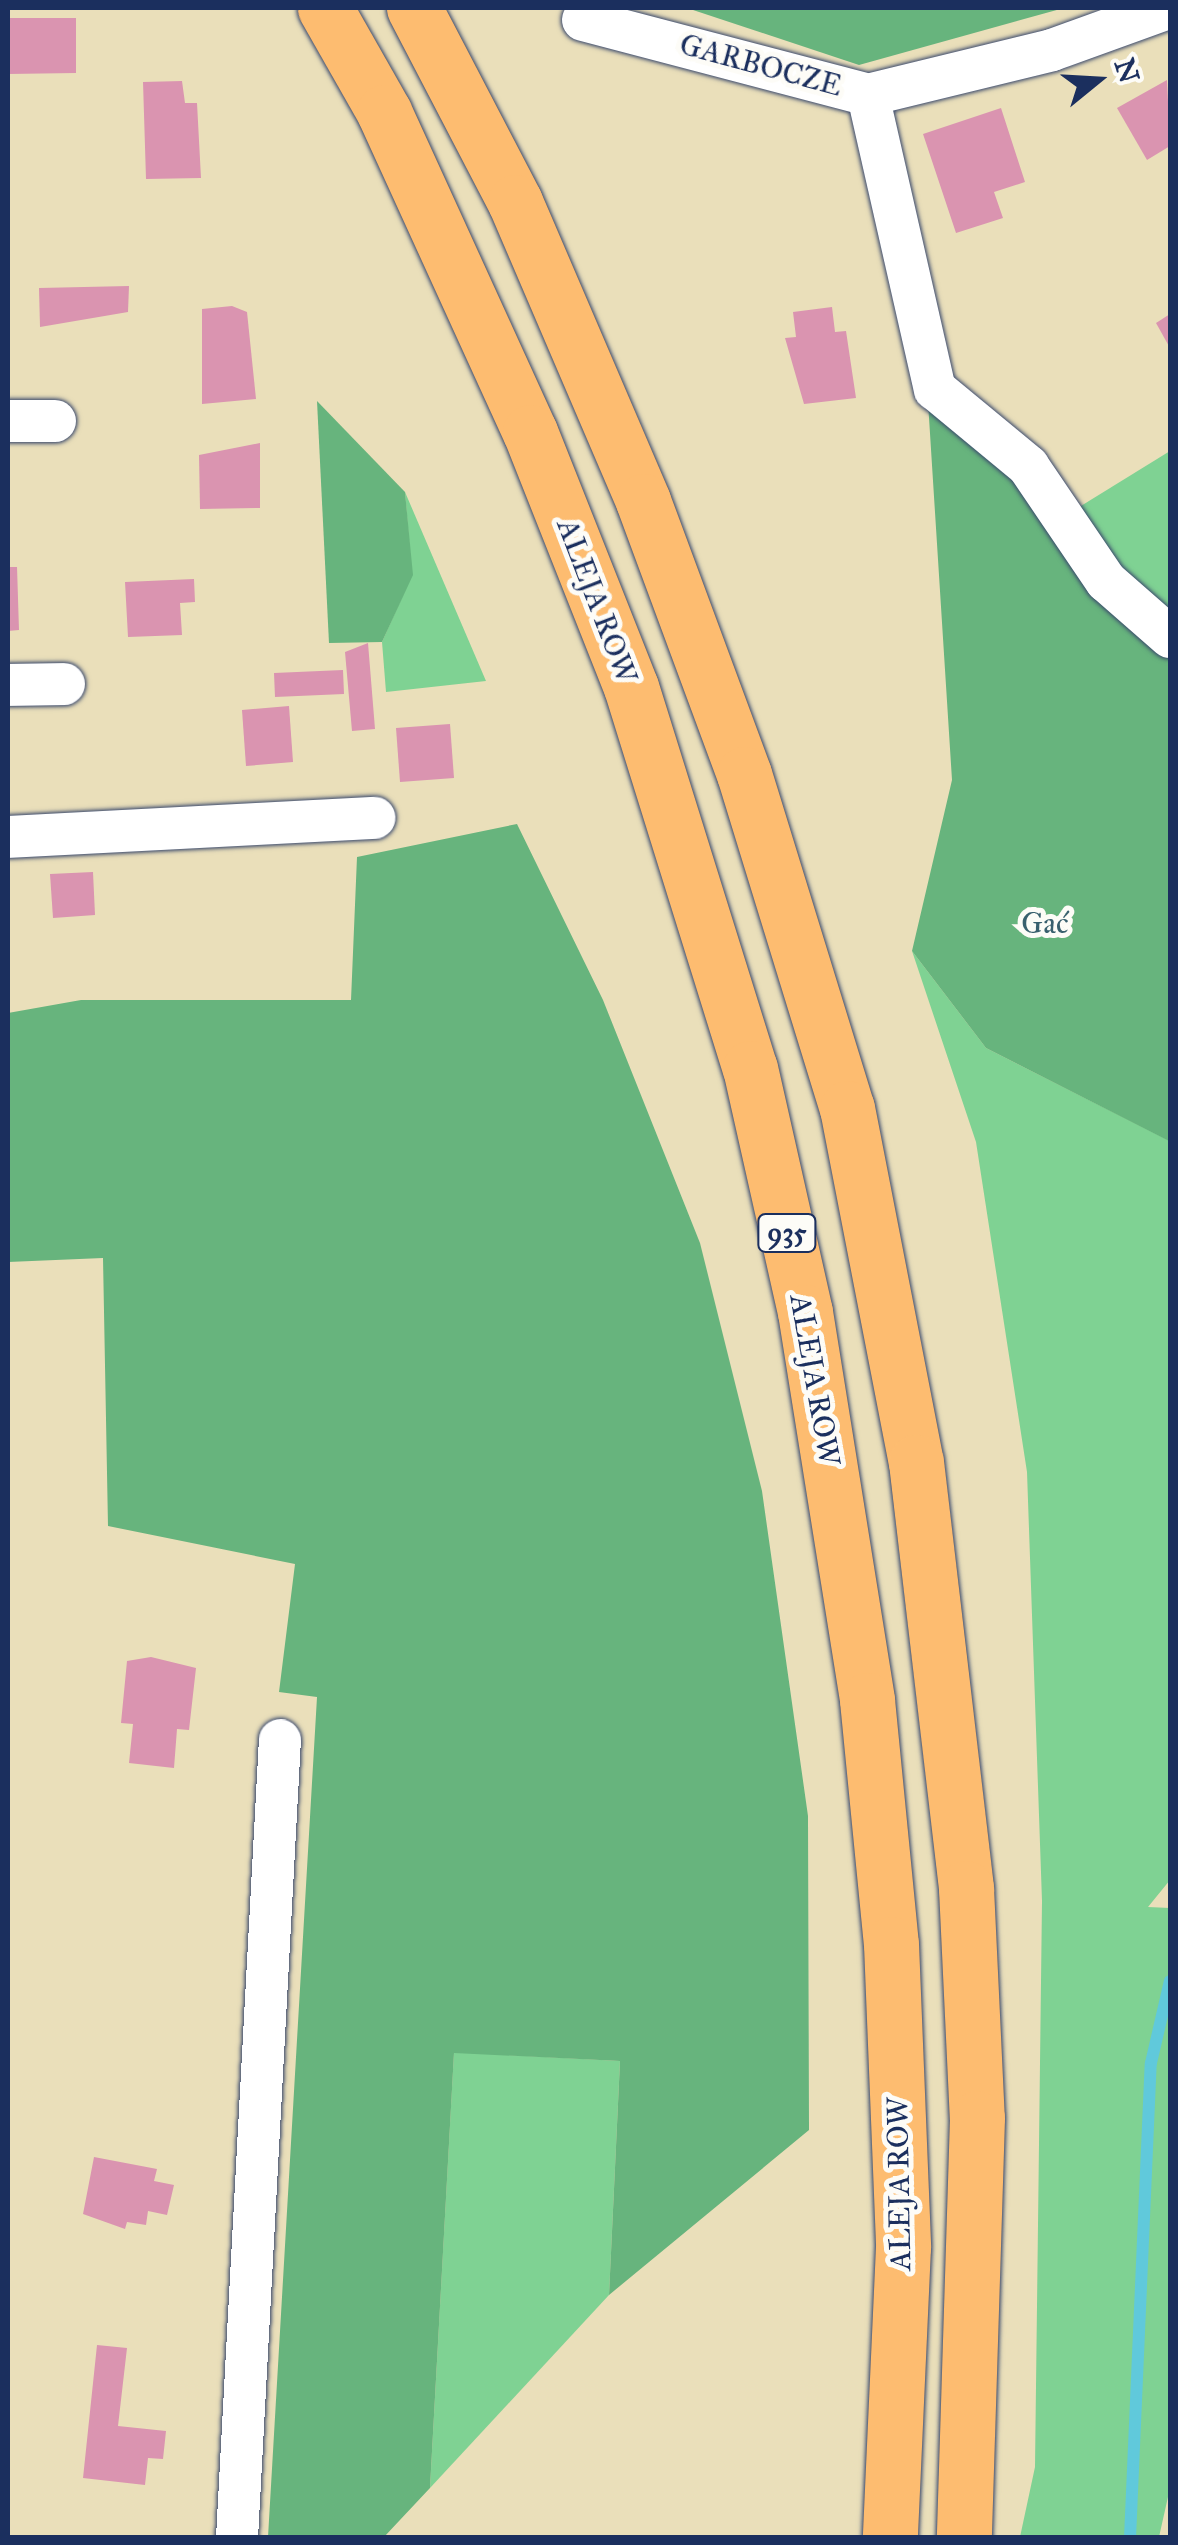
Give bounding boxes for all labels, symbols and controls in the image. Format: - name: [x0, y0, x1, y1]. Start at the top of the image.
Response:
- street label: GARBOCZE: [676, 26, 846, 104]
- north arrow: [1048, 30, 1148, 130]
- text: N: [1107, 54, 1147, 87]
- street label: ALEJA ROW: [549, 514, 645, 688]
- park label: Gać: [1021, 905, 1069, 941]
- road number: 935: [757, 1210, 817, 1256]
- street label: ALEJA ROW: [782, 1291, 848, 1469]
- street label: ALEJA ROW: [879, 2097, 919, 2271]

